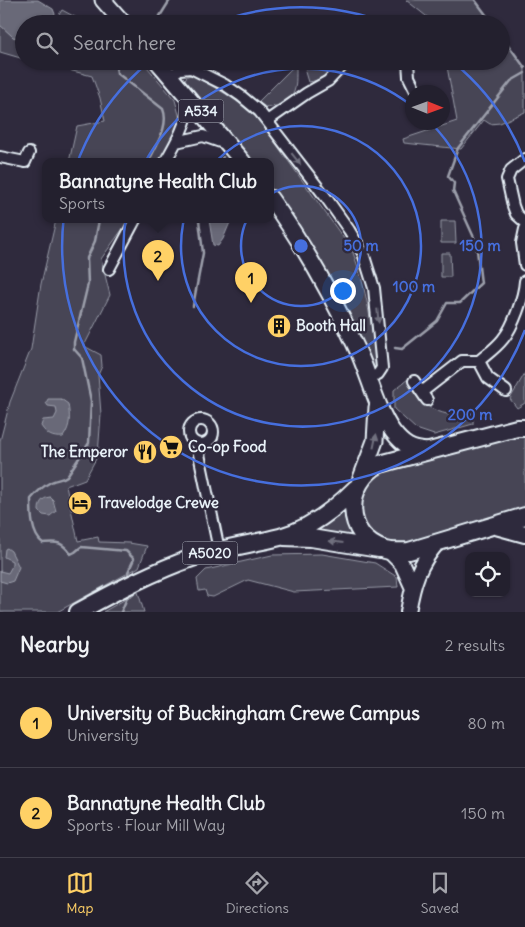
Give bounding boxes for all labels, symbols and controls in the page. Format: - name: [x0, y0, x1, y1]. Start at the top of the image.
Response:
- search box: [15, 15, 510, 70]
- icon: search: [33, 29, 61, 57]
- text: Search here: [73, 31, 176, 55]
- north arrow: [405, 85, 450, 130]
- road number: A534: [178, 100, 224, 122]
- one-way arrow: [291, 152, 302, 165]
- popup: [42, 158, 274, 223]
- text: Bannatyne Health Club: [59, 169, 257, 193]
- text: Sports: [59, 193, 105, 213]
- text: 50 m: [343, 236, 379, 255]
- text: 150 m: [459, 236, 501, 255]
- centre of rings: [292, 237, 310, 255]
- pin: 2: [142, 240, 174, 281]
- pin: 1: [235, 262, 267, 303]
- text: 100 m: [393, 277, 435, 296]
- your location: [330, 278, 356, 304]
- one-way arrow: [374, 308, 382, 324]
- building icon: Booth Hall: [266, 313, 292, 339]
- place label: Booth Hall: [296, 316, 366, 335]
- text: 200 m: [448, 405, 492, 424]
- one-way arrow: [371, 433, 379, 449]
- supermarket icon: Co-op Food: [158, 434, 184, 460]
- place label: Co-op Food: [188, 437, 267, 457]
- restaurant icon: The Emperor: [132, 439, 158, 465]
- place label: The Emperor: [41, 442, 129, 462]
- hotel icon: Travelodge Crewe: [67, 490, 93, 516]
- place label: Travelodge Crewe: [98, 493, 219, 513]
- one-way arrow: [328, 538, 344, 546]
- road number: A5020: [182, 542, 238, 564]
- map controls: [465, 552, 510, 597]
- button: locate: [465, 552, 510, 597]
- text: Nearby: [20, 631, 90, 658]
- text: 2 results: [445, 635, 505, 655]
- text: University of Buckingham Crewe Campus: [67, 701, 420, 725]
- text: 1: [33, 713, 39, 733]
- text: 80 m: [467, 713, 505, 733]
- text: University: [67, 725, 139, 745]
- text: Bannatyne Health Club: [67, 791, 265, 815]
- text: 2: [32, 803, 40, 823]
- text: 150 m: [461, 803, 505, 823]
- text: Sports · Flour Mill Way: [67, 815, 225, 835]
- tab: Map: [66, 869, 94, 917]
- tab: Directions: [226, 869, 289, 917]
- tab: Saved: [421, 869, 459, 917]

